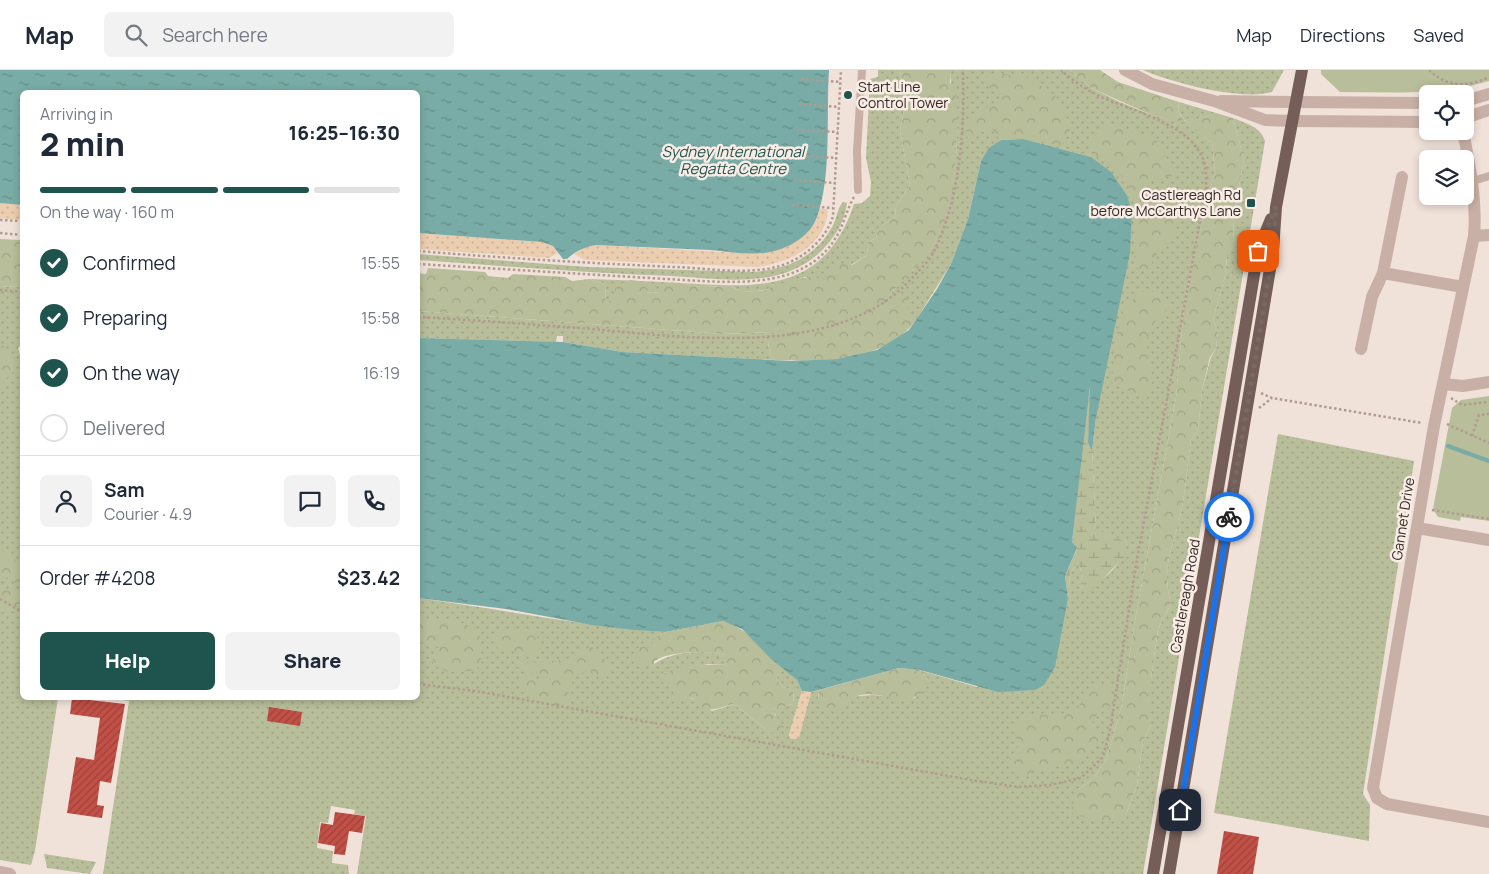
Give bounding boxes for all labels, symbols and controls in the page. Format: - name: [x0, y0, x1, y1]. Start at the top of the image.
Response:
- search box: [104, 12, 454, 57]
- text: Map: [25, 18, 74, 51]
- icon: search: [122, 21, 150, 49]
- text: Search here: [162, 22, 268, 48]
- text: Map: [1236, 23, 1272, 47]
- text: Directions: [1300, 23, 1385, 47]
- text: Saved: [1413, 23, 1464, 47]
- place label: Start Line Control Tower: [858, 77, 948, 112]
- map controls: [1419, 85, 1474, 205]
- button: locate: [1419, 85, 1474, 140]
- marker: Start Line Control Tower: [842, 89, 854, 101]
- text: Arriving in: [40, 103, 113, 125]
- text: 16:25–16:30: [289, 120, 400, 146]
- text: 2 min: [40, 122, 125, 166]
- water label: Sydney International Regatta Centre: [662, 141, 807, 179]
- button: layers: [1419, 150, 1474, 205]
- place label: Castlereagh Rd before McCarthys Lane: [1090, 185, 1241, 220]
- marker: Castlereagh Rd before McCarthys Lane: [1245, 197, 1257, 209]
- text: On the way · 160 m: [40, 201, 174, 223]
- pin: [1237, 230, 1279, 272]
- icon: bag: [1244, 237, 1272, 265]
- icon: check: [40, 249, 68, 277]
- text: Confirmed: [83, 250, 176, 276]
- text: 15:55: [361, 252, 400, 274]
- icon: check: [40, 304, 68, 332]
- text: Preparing: [83, 305, 168, 331]
- text: 15:58: [361, 307, 400, 329]
- icon: check: [40, 359, 68, 387]
- text: On the way: [83, 360, 180, 386]
- text: 16:19: [363, 362, 400, 384]
- text: Delivered: [83, 415, 165, 441]
- button: person: [40, 475, 92, 527]
- button: chat: [284, 475, 336, 527]
- button: phone: [348, 475, 400, 527]
- street label: Gannet Drive: [1387, 476, 1418, 562]
- text: Sam: [104, 477, 145, 503]
- courier: [1204, 492, 1254, 542]
- text: Courier · 4.9: [104, 503, 192, 525]
- icon: bike: [1215, 503, 1243, 531]
- street label: Castlereagh Road: [1165, 537, 1204, 654]
- text: Order #4208: [40, 565, 156, 591]
- text: $23.42: [337, 565, 400, 591]
- button: Help: [40, 632, 215, 690]
- button: Share: [225, 632, 400, 690]
- pin: [1159, 789, 1201, 831]
- icon: home: [1166, 796, 1194, 824]

